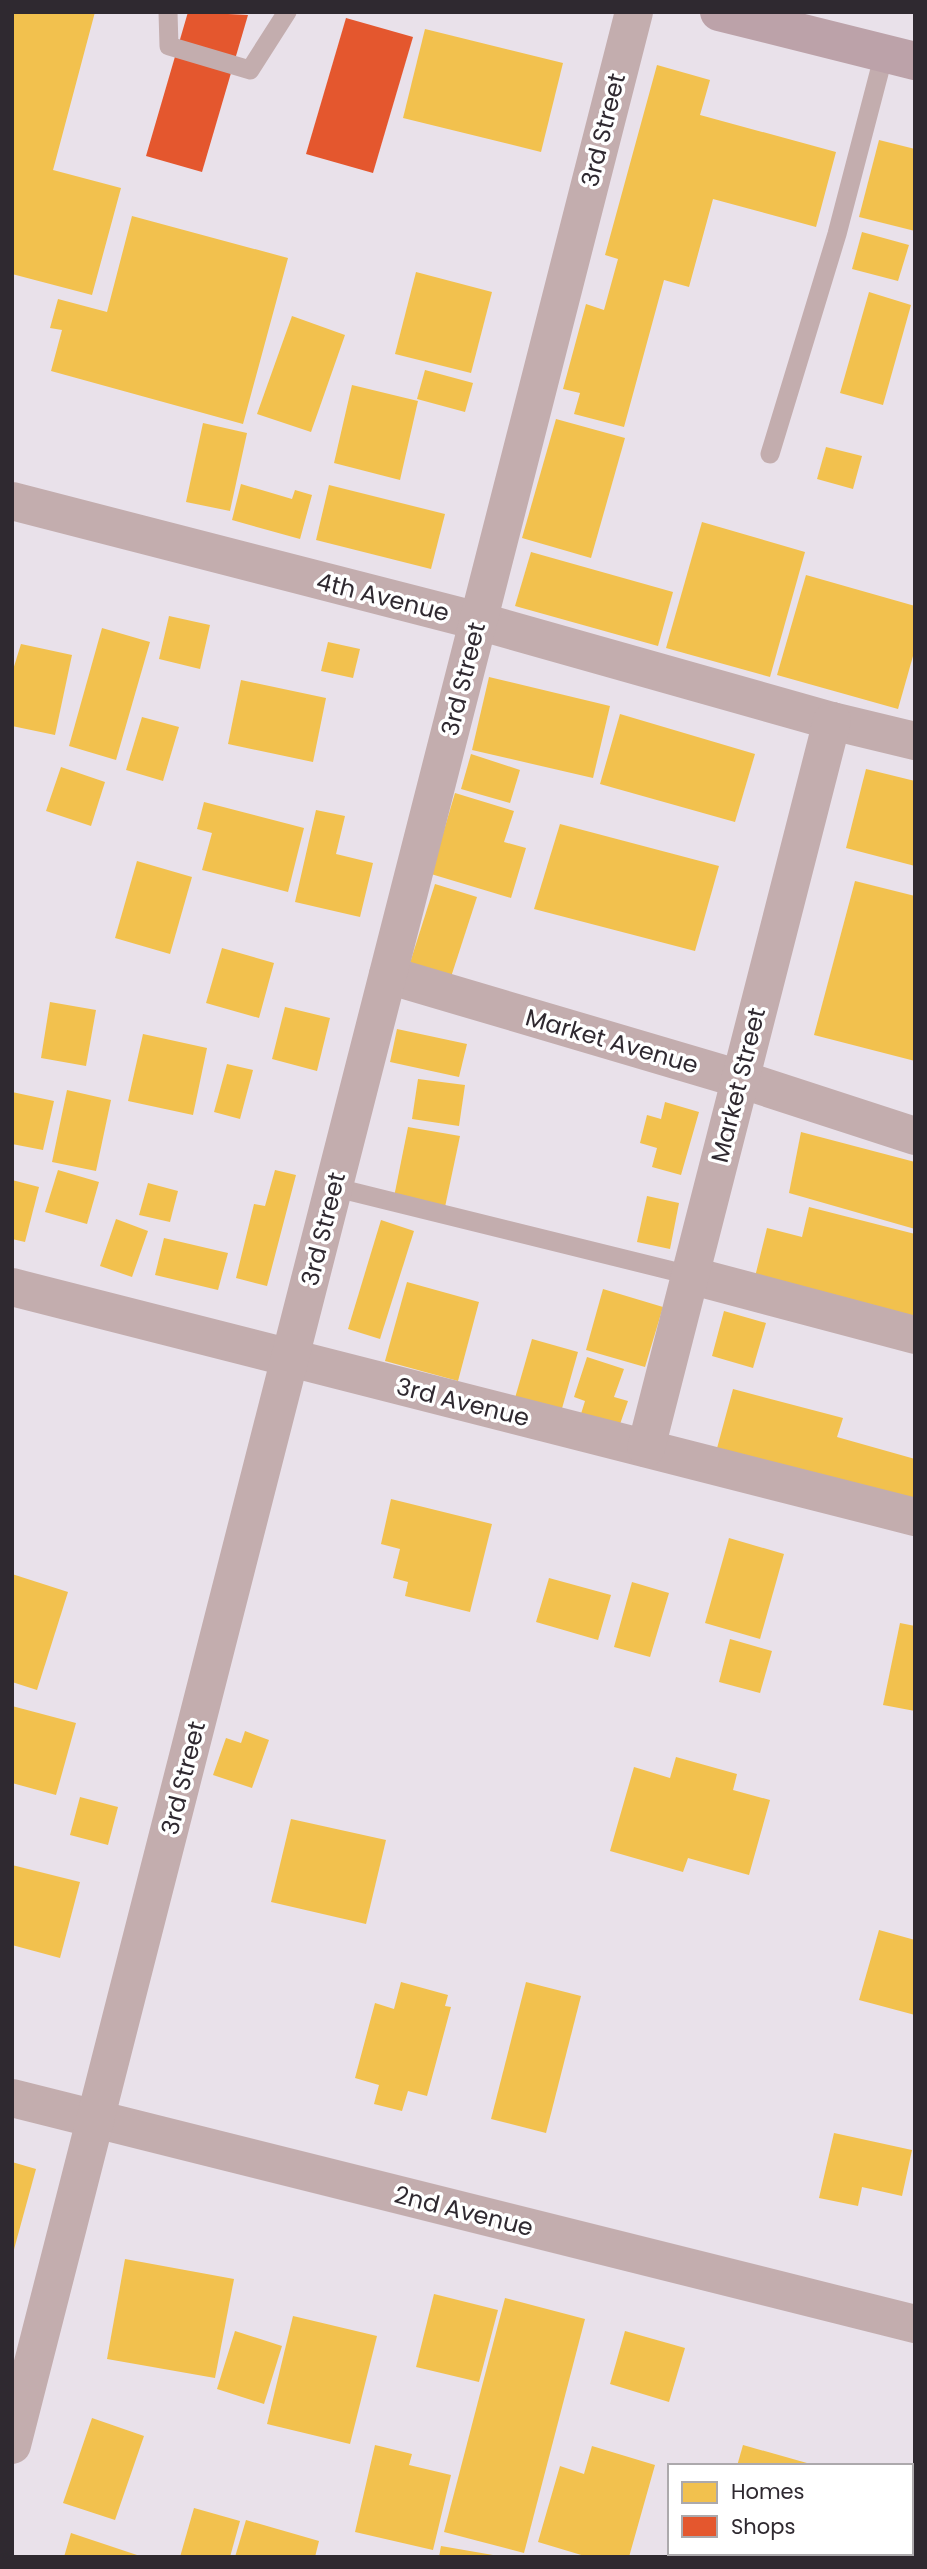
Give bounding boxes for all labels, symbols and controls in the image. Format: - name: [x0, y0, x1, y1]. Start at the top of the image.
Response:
- street label: 3rd Street: [573, 70, 633, 190]
- street label: 4th Avenue: [313, 565, 453, 629]
- street label: 3rd Street: [433, 619, 493, 739]
- street label: Market Avenue: [522, 1001, 702, 1081]
- street label: Market Street: [703, 1004, 773, 1166]
- street label: 3rd Street: [293, 1169, 353, 1289]
- street label: 3rd Avenue: [393, 1370, 533, 1434]
- street label: 3rd Street: [153, 1718, 213, 1838]
- street label: 2nd Avenue: [391, 2178, 537, 2244]
- legend: [668, 2464, 913, 2555]
- text: Homes: [731, 2477, 805, 2506]
- text: Shops: [731, 2512, 795, 2541]

